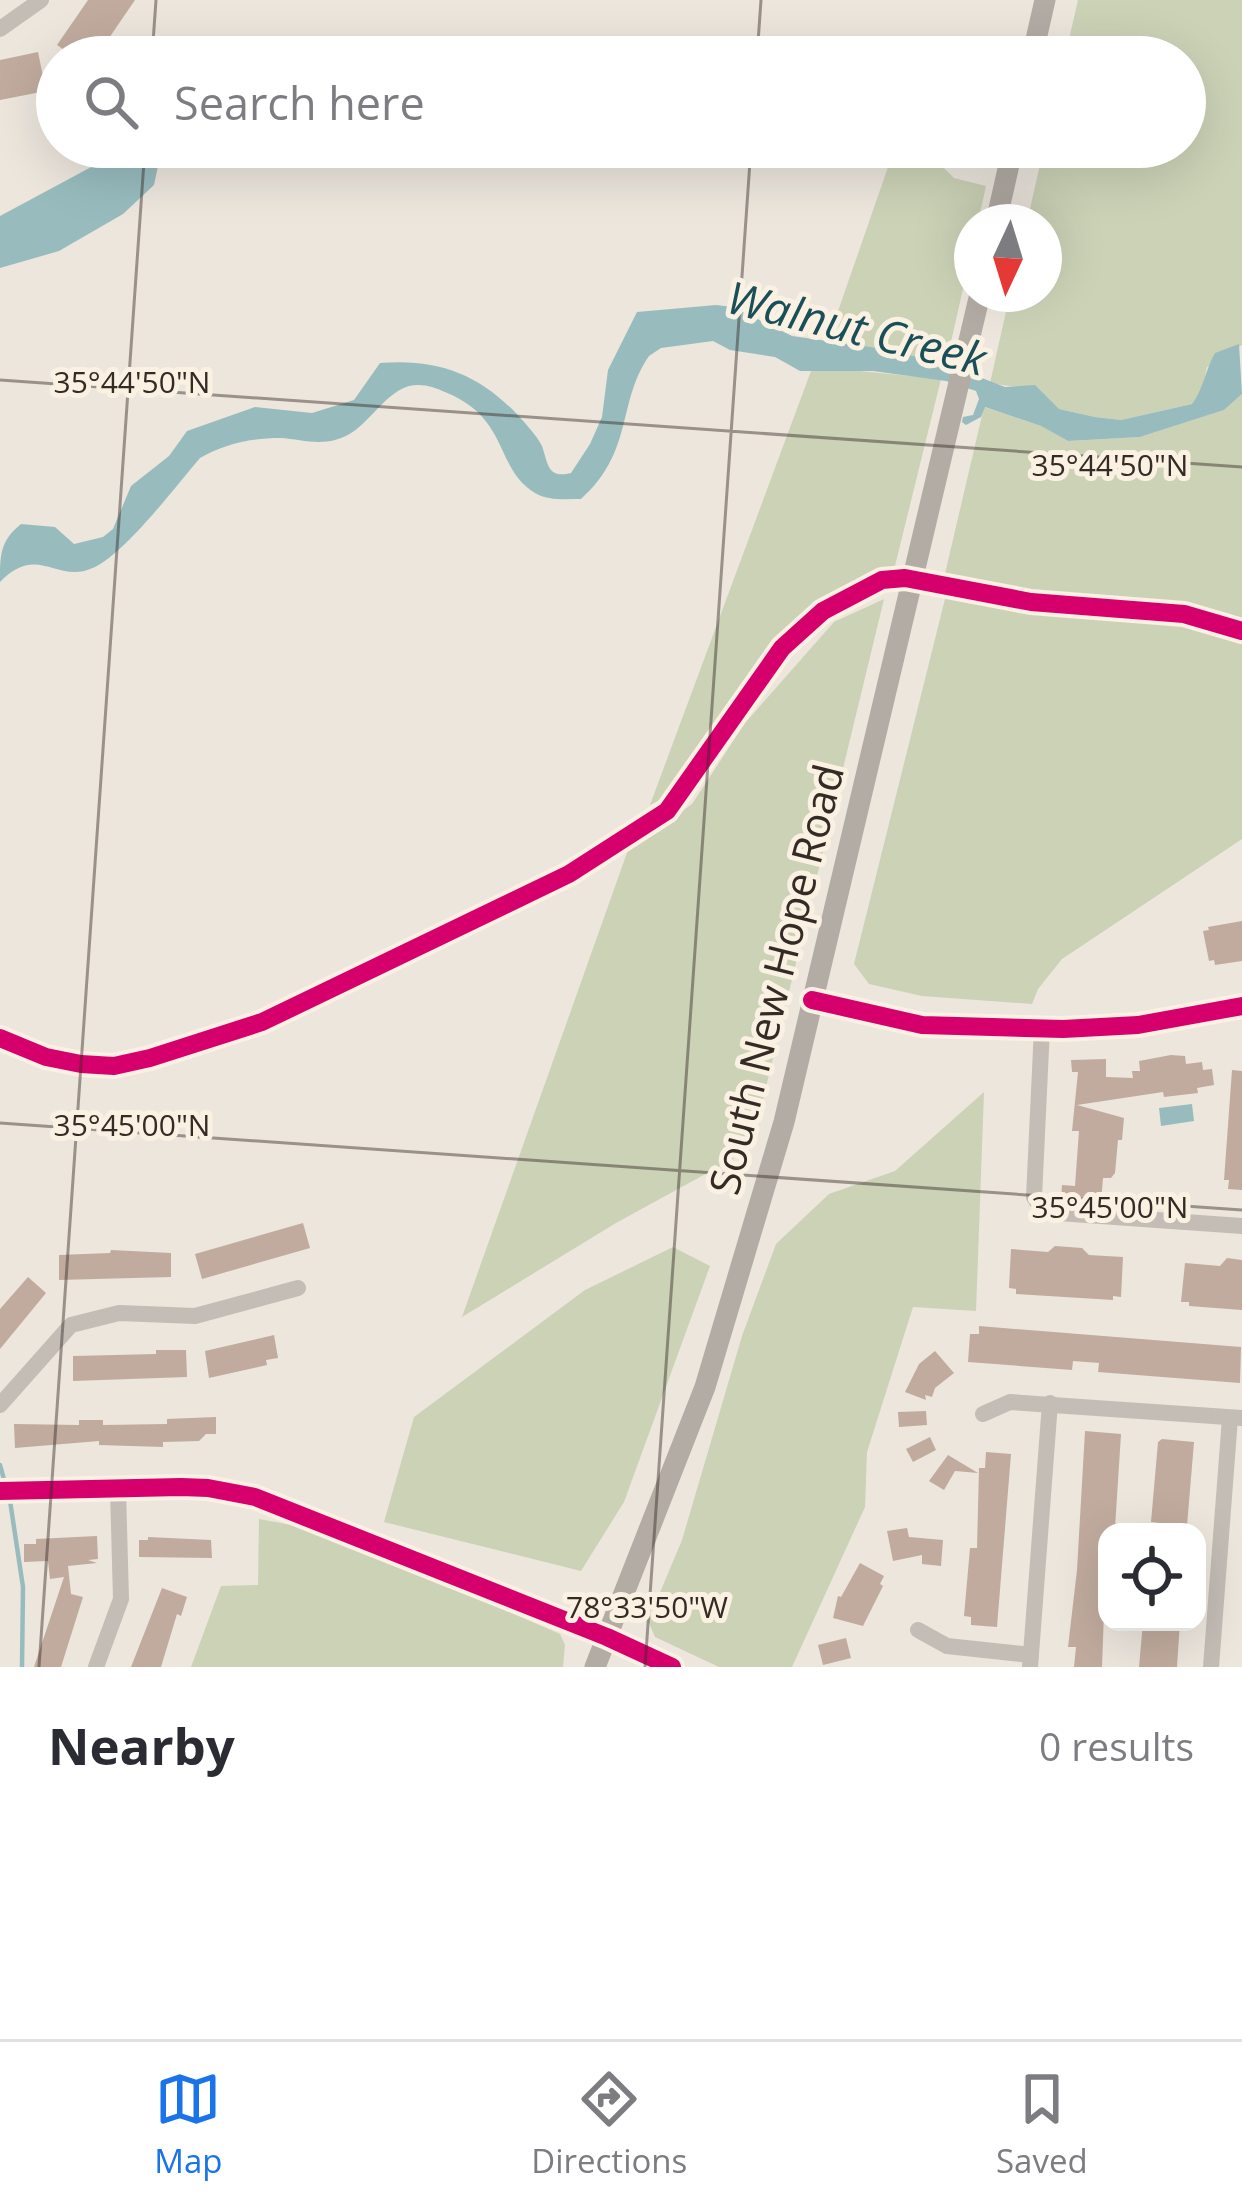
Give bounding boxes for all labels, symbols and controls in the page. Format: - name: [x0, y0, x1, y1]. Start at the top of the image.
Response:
- search box: [36, 36, 1206, 168]
- icon: search: [78, 69, 144, 135]
- text: Search here: [174, 72, 425, 133]
- north arrow: [954, 204, 1062, 312]
- water label: Walnut Creek: [721, 265, 995, 389]
- text: 35°44'50"N: [54, 361, 210, 402]
- text: 35°44'50"N: [1032, 444, 1188, 485]
- street label: South New Hope Road: [694, 758, 856, 1200]
- text: 35°45'00"N: [54, 1104, 210, 1145]
- text: 35°45'00"N: [1032, 1186, 1188, 1227]
- map controls: [1098, 1523, 1206, 1631]
- button: locate: [1098, 1523, 1206, 1631]
- text: 78°33'50"W: [566, 1586, 728, 1627]
- text: Nearby: [48, 1710, 235, 1780]
- text: 0 results: [1039, 1719, 1194, 1772]
- tab: Map: [154, 2066, 223, 2183]
- tab: Directions: [531, 2066, 687, 2183]
- tab: Saved: [996, 2066, 1088, 2183]

